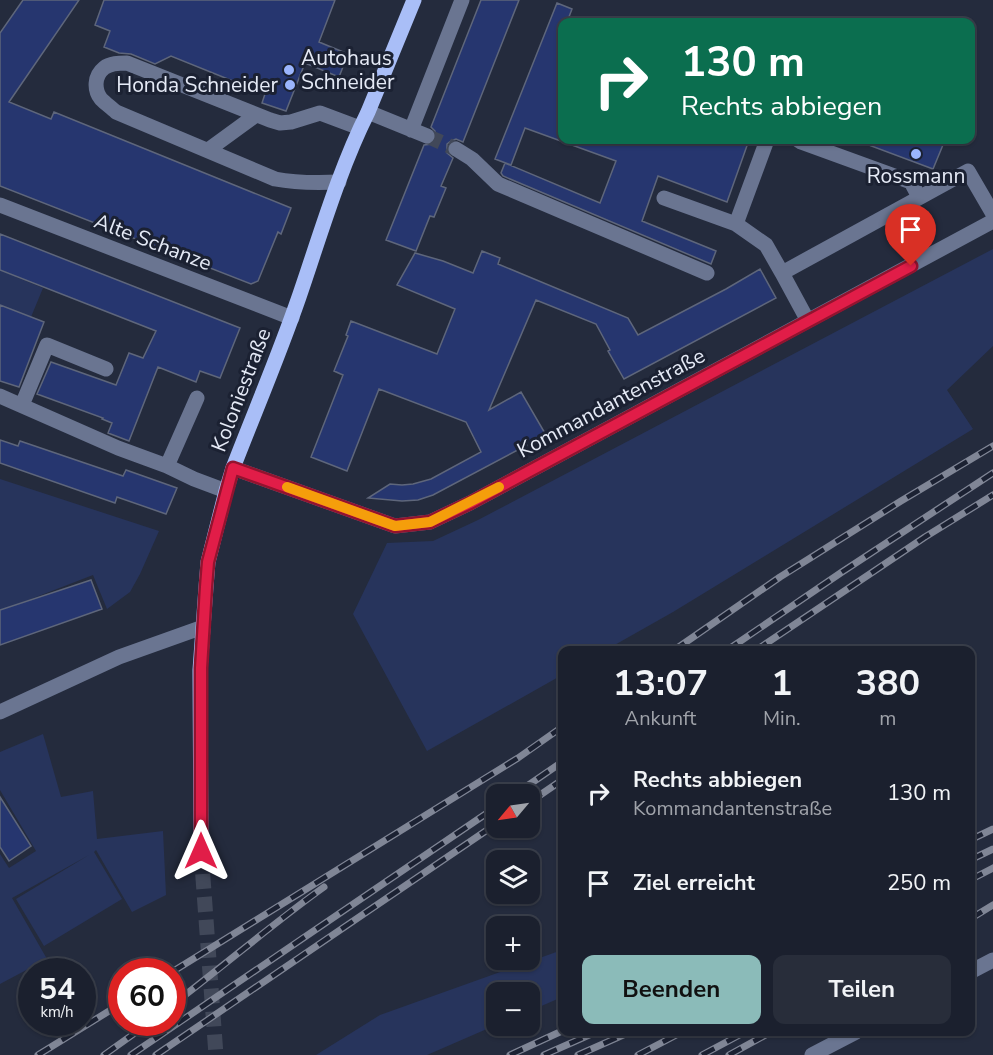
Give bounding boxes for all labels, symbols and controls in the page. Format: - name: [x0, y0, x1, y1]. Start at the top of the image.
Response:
- text: 130 m: [681, 34, 805, 91]
- icon: right: [582, 42, 660, 120]
- place label: Autohaus Schneider: [301, 44, 395, 96]
- marker: Autohaus Schneider: [282, 63, 296, 77]
- place label: Honda Schneider: [116, 71, 278, 99]
- marker: Honda Schneider: [283, 78, 297, 92]
- text: Rechts abbiegen: [681, 88, 882, 125]
- marker: Rossmann: [909, 147, 923, 161]
- place label: Rossmann: [867, 162, 965, 190]
- pin: [885, 204, 936, 266]
- street label: Alte Schanze: [90, 207, 216, 277]
- icon: arrive: [894, 213, 927, 246]
- street label: Koloniestraße: [205, 324, 277, 456]
- street label: Kommandantenstraße: [512, 342, 710, 464]
- text: 13:07: [613, 659, 708, 708]
- text: 1: [771, 659, 793, 708]
- text: 380: [855, 659, 920, 708]
- text: Ankunft: [625, 705, 696, 732]
- text: Min.: [763, 705, 801, 732]
- text: m: [879, 705, 896, 732]
- text: Rechts abbiegen: [633, 765, 802, 795]
- icon: right: [582, 777, 615, 810]
- text: 130 m: [887, 778, 951, 808]
- north arrow: [486, 784, 540, 838]
- map controls: [486, 784, 540, 1036]
- text: Kommandantenstraße: [633, 795, 832, 822]
- position arrow: [169, 819, 233, 883]
- button: layers: [486, 850, 540, 904]
- icon: arrive: [582, 867, 615, 900]
- text: Ziel erreicht: [633, 868, 755, 898]
- text: 250 m: [887, 868, 951, 898]
- button: +: [486, 916, 540, 970]
- button: Beenden: [582, 955, 761, 1024]
- button: Teilen: [773, 955, 951, 1024]
- speed limit sign: 60: [108, 958, 186, 1036]
- text: 54: [39, 969, 75, 1010]
- button: −: [486, 982, 540, 1036]
- text: km/h: [40, 1002, 74, 1022]

